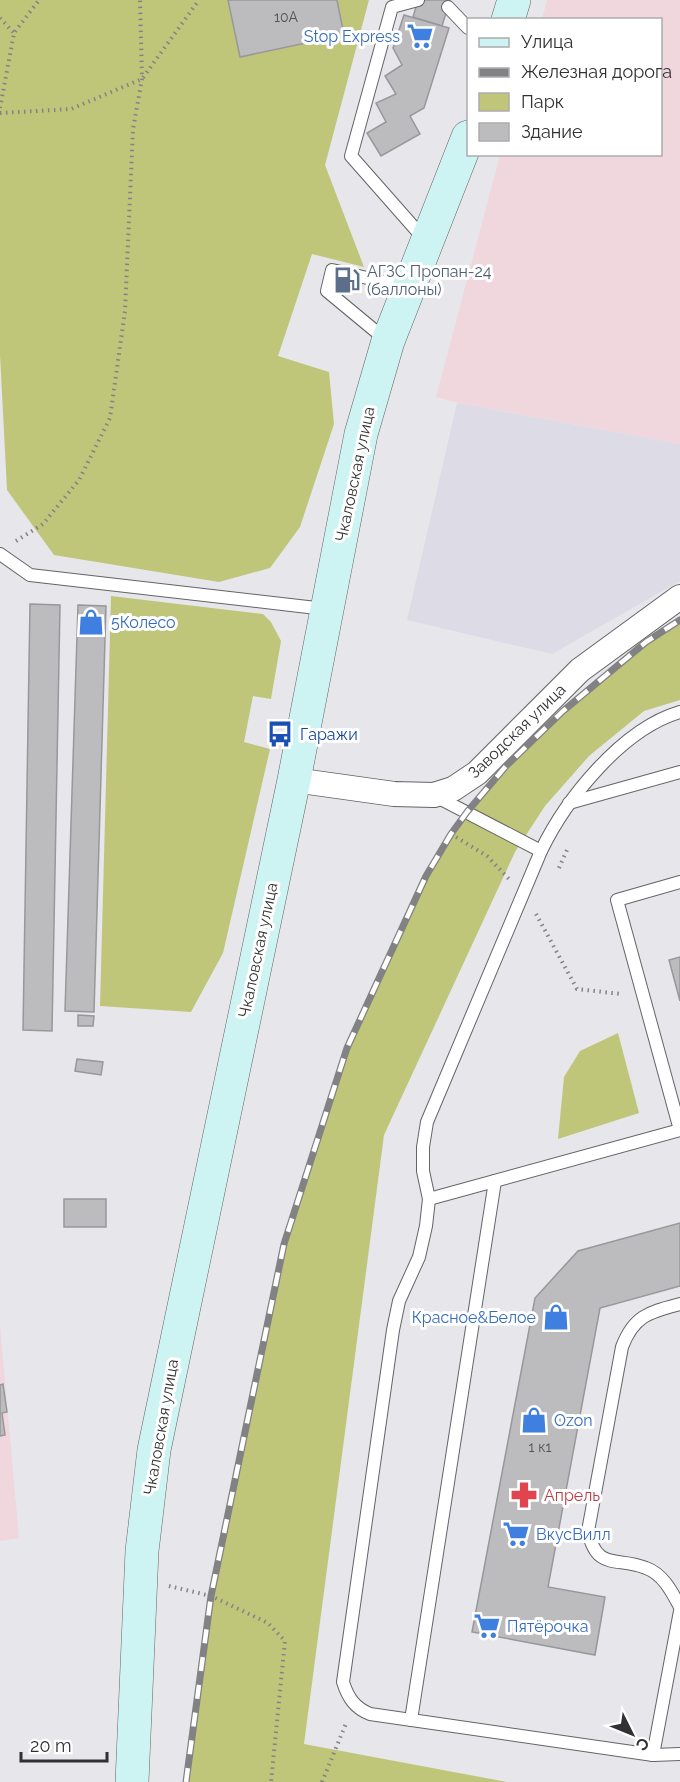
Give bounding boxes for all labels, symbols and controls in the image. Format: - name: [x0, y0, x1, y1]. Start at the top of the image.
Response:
- house number: 10А: [274, 9, 298, 25]
- legend: [467, 18, 662, 156]
- supermarket icon: Stop Express: [405, 21, 435, 51]
- place label: Stop Express: [304, 27, 400, 46]
- text: Улица: [521, 31, 573, 52]
- text: Железная дорога: [521, 61, 672, 82]
- text: Парк: [521, 91, 564, 112]
- text: Здание: [521, 121, 583, 142]
- place label: АГЗС Пропан-24 (баллоны): [367, 262, 492, 299]
- fuel station icon: АГЗС Пропан-24 (баллоны): [332, 265, 362, 295]
- street label: Чкаловская улица: [331, 405, 379, 543]
- shop icon: 5Колесо: [76, 607, 106, 637]
- place label: 5Колесо: [111, 613, 176, 632]
- street label: Заводская улица: [464, 680, 570, 782]
- bus stop icon: Гаражи: [265, 719, 295, 749]
- place label: Гаражи: [300, 725, 358, 744]
- street label: Чкаловская улица: [234, 881, 282, 1019]
- shop icon: Красное&Белое: [541, 1302, 571, 1332]
- place label: Красное&Белое: [412, 1308, 536, 1327]
- street label: Чкаловская улица: [140, 1358, 182, 1496]
- shop icon: Ozon: [519, 1405, 549, 1435]
- place label: Ozon: [554, 1411, 593, 1430]
- house number: 1 к1: [529, 1439, 551, 1455]
- pharmacy icon: Апрель: [509, 1480, 539, 1510]
- place label: Апрель: [544, 1486, 600, 1505]
- supermarket icon: ВкусВилл: [501, 1519, 531, 1549]
- place label: ВкусВилл: [536, 1525, 611, 1544]
- supermarket icon: Пятёрочка: [472, 1611, 502, 1641]
- place label: Пятёрочка: [507, 1617, 588, 1636]
- north arrow: [602, 1704, 662, 1764]
- scale bar: [21, 1725, 106, 1763]
- text: С: [632, 1733, 653, 1754]
- text: 20 m: [30, 1735, 72, 1756]

